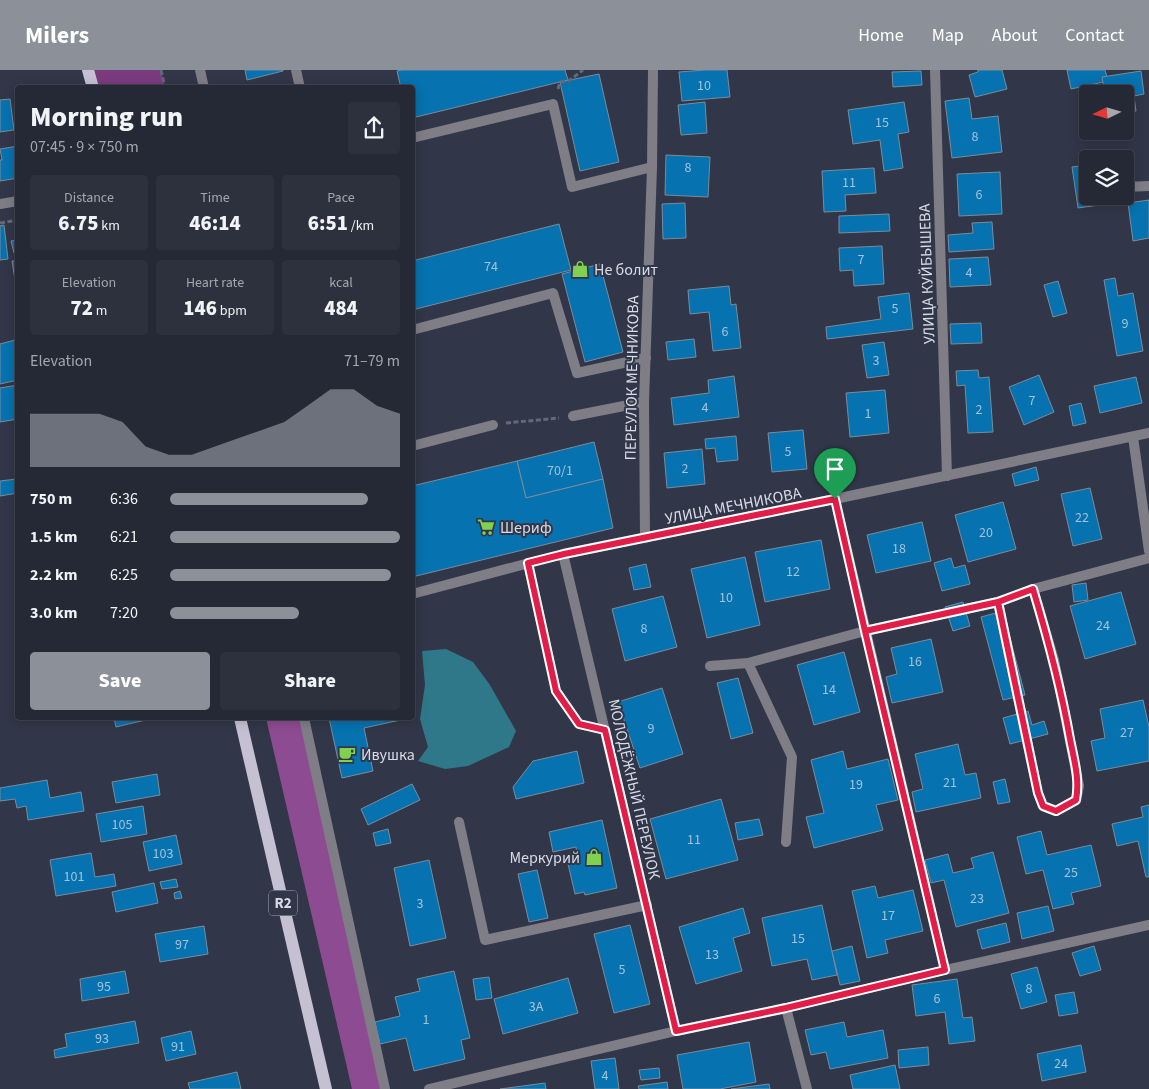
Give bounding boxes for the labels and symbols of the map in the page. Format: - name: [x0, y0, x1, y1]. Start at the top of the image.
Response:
- house number: 10: [697, 76, 711, 96]
- north arrow: [1079, 85, 1134, 140]
- house number: 15: [875, 113, 889, 133]
- house number: 8: [972, 127, 979, 147]
- house number: 8: [685, 158, 692, 178]
- house number: 11: [842, 173, 856, 193]
- house number: 6: [976, 185, 983, 205]
- street label: УЛИЦА КУЙБЫШЕВА: [914, 203, 940, 345]
- house number: 7: [858, 250, 865, 270]
- house number: 74: [484, 257, 498, 277]
- shop icon: Не болит: [570, 259, 590, 279]
- place label: Не болит: [594, 259, 658, 281]
- house number: 4: [966, 263, 973, 283]
- street label: ПЕРЕУЛОК МЕЧНИКОВА: [620, 295, 644, 461]
- house number: 5: [892, 299, 899, 319]
- house number: 9: [1122, 314, 1129, 334]
- house number: 6: [722, 322, 729, 342]
- house number: 3: [873, 351, 880, 371]
- house number: 7: [1029, 391, 1036, 411]
- house number: 4: [702, 398, 709, 418]
- house number: 2: [976, 400, 983, 420]
- house number: 1: [865, 404, 872, 424]
- house number: 5: [785, 442, 792, 462]
- pin: [814, 448, 856, 499]
- house number: 2: [682, 459, 689, 479]
- house number: 70/1: [547, 461, 573, 481]
- street label: УЛИЦА МЕЧНИКОВА: [663, 482, 803, 530]
- house number: 22: [1075, 508, 1089, 528]
- supermarket icon: Шериф: [476, 517, 496, 537]
- place label: Шериф: [500, 517, 552, 539]
- house number: 20: [979, 523, 993, 543]
- house number: 18: [892, 539, 906, 559]
- house number: 12: [786, 562, 800, 582]
- house number: 10: [719, 588, 733, 608]
- house number: 24: [1096, 616, 1110, 636]
- house number: 8: [641, 619, 648, 639]
- house number: 16: [908, 652, 922, 672]
- house number: 14: [822, 680, 836, 700]
- street label: МОЛОДЁЖНЫЙ ПЕРЕУЛОК: [603, 697, 666, 882]
- house number: 9: [648, 719, 655, 739]
- house number: 27: [1120, 723, 1134, 743]
- cafe icon: Ивушка: [337, 744, 357, 764]
- place label: Ивушка: [361, 744, 415, 766]
- house number: 21: [943, 773, 957, 793]
- house number: 19: [849, 775, 863, 795]
- house number: 105: [112, 815, 132, 835]
- house number: 11: [687, 830, 701, 850]
- house number: 103: [153, 844, 173, 864]
- place label: Меркурий: [509, 847, 580, 869]
- shop icon: Меркурий: [584, 847, 604, 867]
- house number: 25: [1064, 863, 1078, 883]
- house number: 101: [64, 867, 84, 887]
- house number: 23: [970, 889, 984, 909]
- road number: R2: [269, 890, 297, 916]
- house number: 3: [417, 894, 424, 914]
- house number: 17: [881, 906, 895, 926]
- house number: 15: [791, 929, 805, 949]
- house number: 97: [175, 935, 189, 955]
- house number: 13: [705, 945, 719, 965]
- house number: 5: [619, 960, 626, 980]
- house number: 95: [97, 977, 111, 997]
- house number: 8: [1026, 979, 1033, 999]
- house number: 6: [934, 989, 941, 1009]
- house number: 3A: [529, 997, 544, 1017]
- house number: 1: [423, 1010, 430, 1030]
- house number: 93: [95, 1029, 109, 1049]
- house number: 91: [171, 1037, 185, 1057]
- house number: 24: [1054, 1054, 1068, 1074]
- house number: 4: [602, 1066, 609, 1086]

